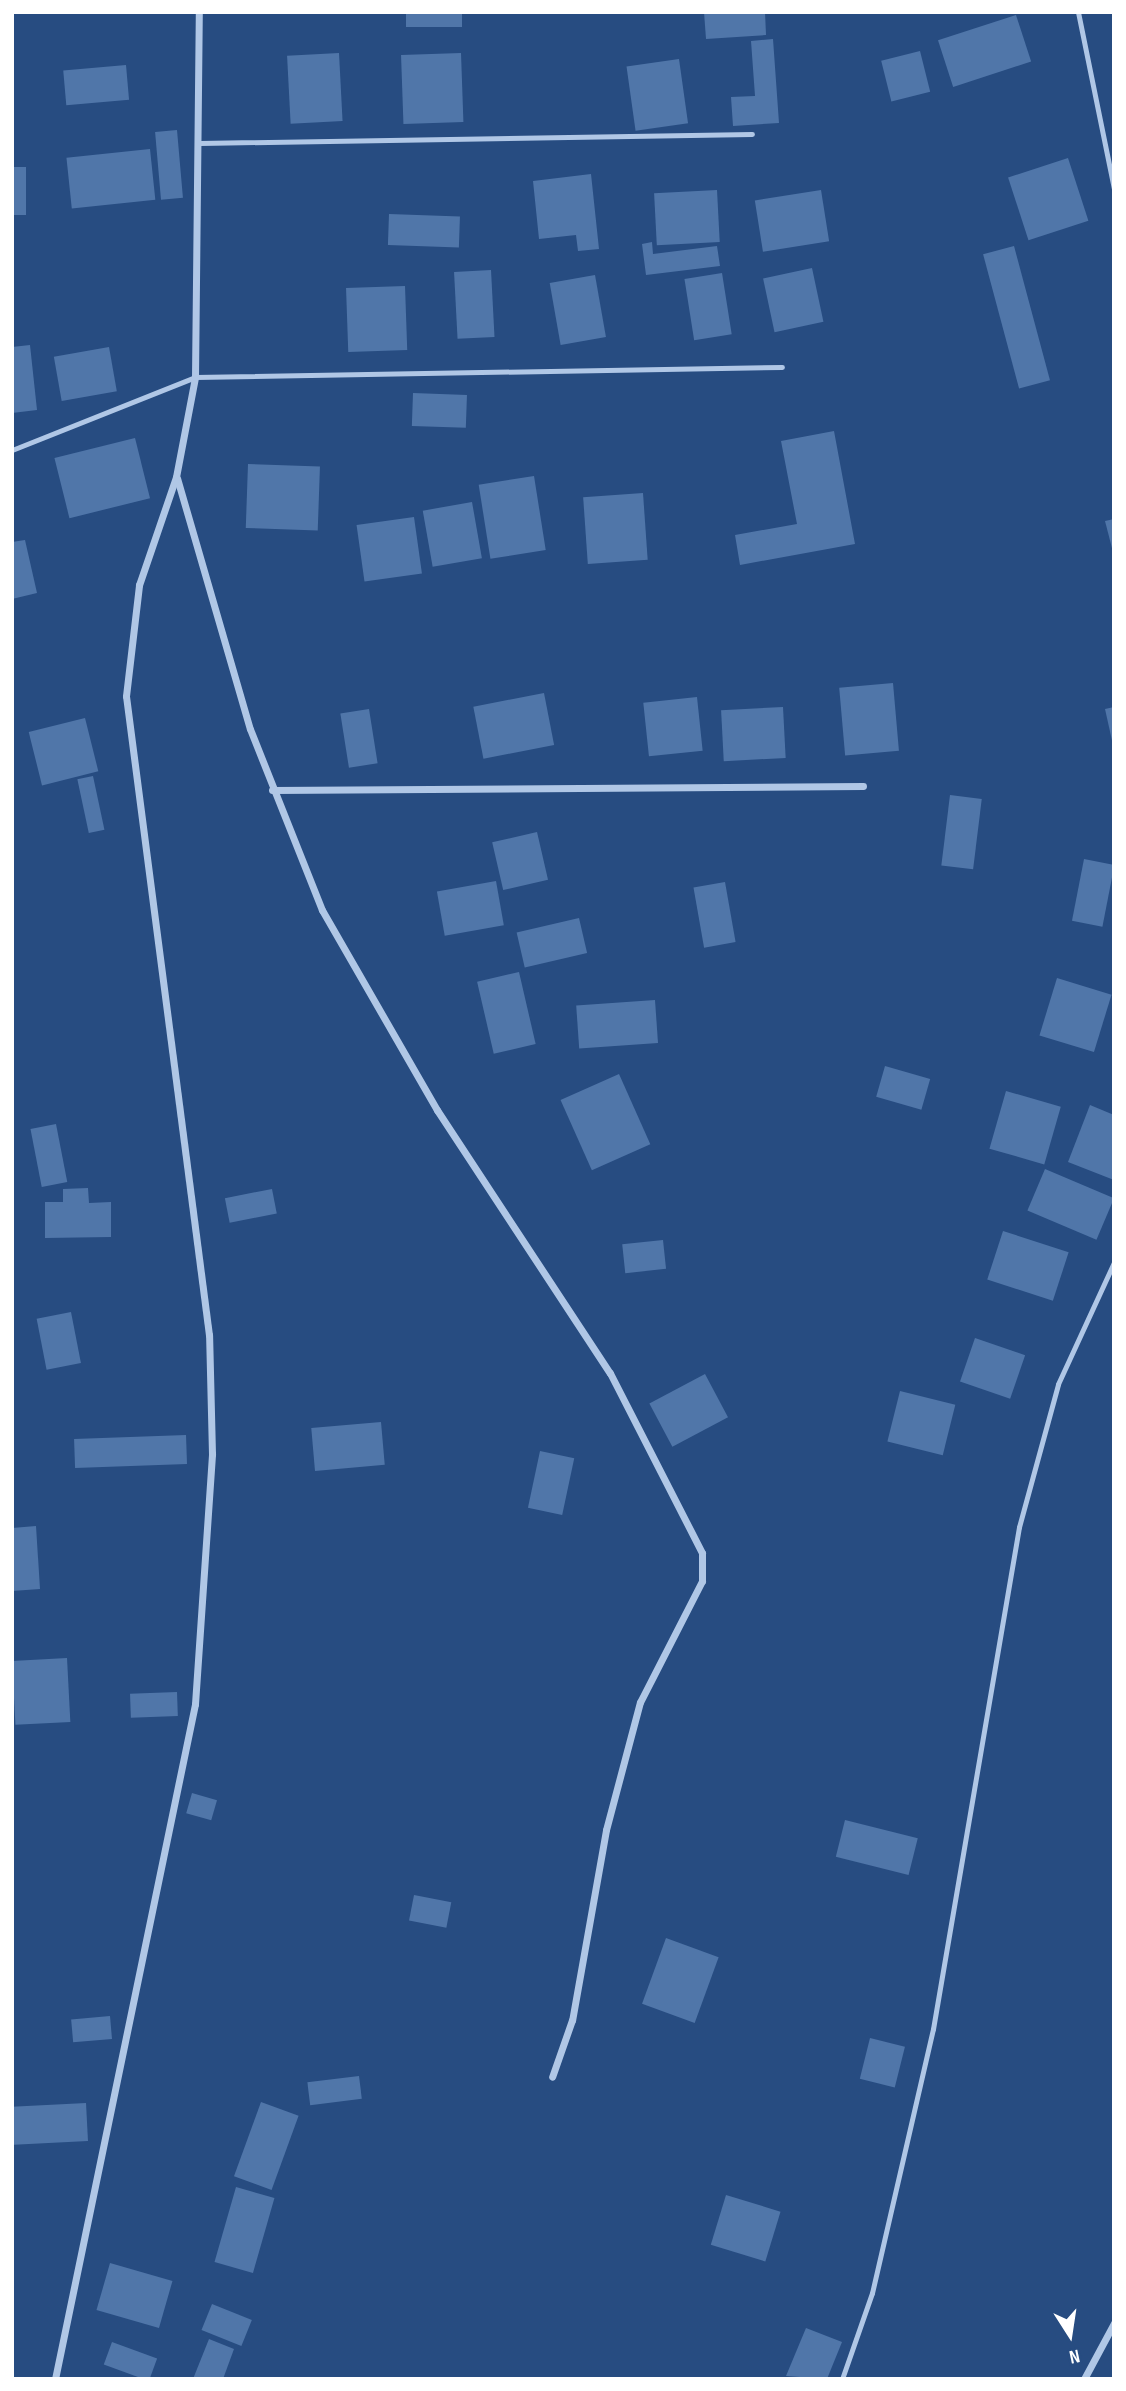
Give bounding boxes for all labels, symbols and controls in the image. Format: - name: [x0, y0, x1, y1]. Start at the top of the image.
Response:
- north arrow: [1035, 2300, 1105, 2370]
- text: N: [1067, 2344, 1082, 2368]

